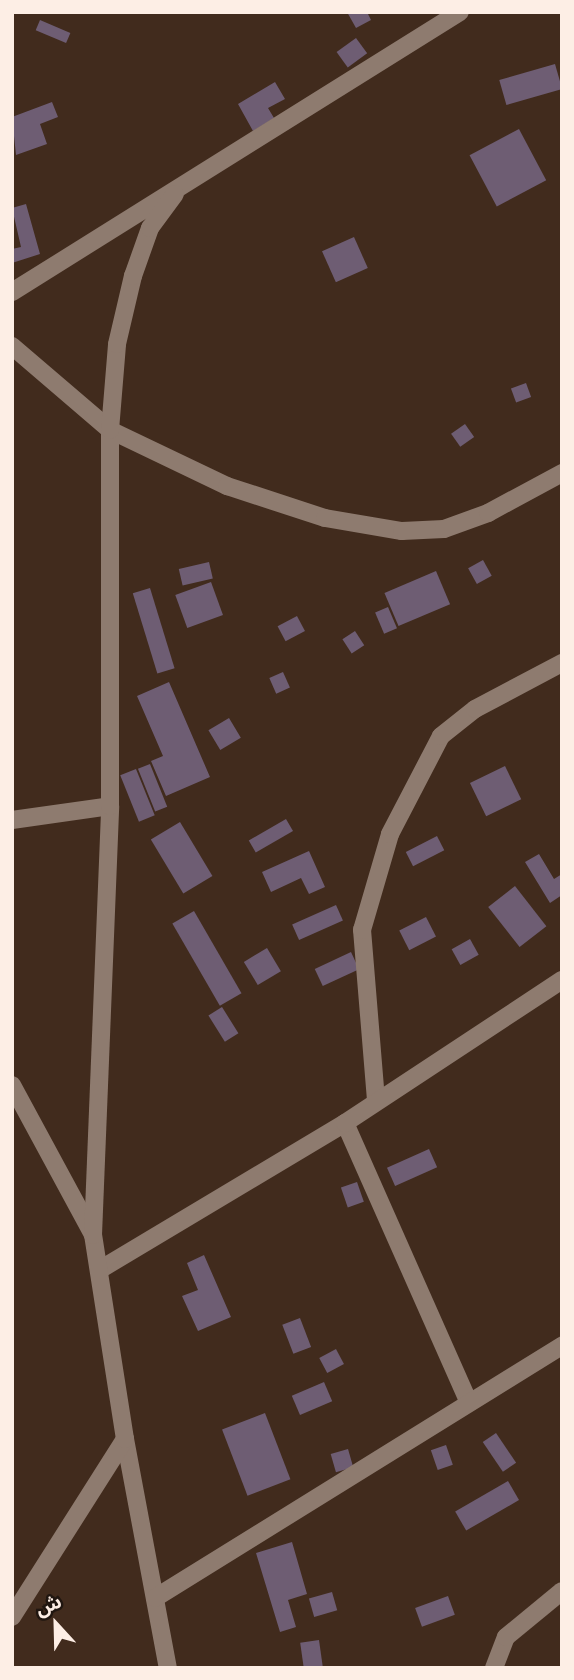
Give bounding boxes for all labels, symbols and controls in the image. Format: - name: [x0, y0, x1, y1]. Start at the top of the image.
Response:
- north arrow: [21, 1589, 91, 1659]
- text: ش: [32, 1589, 65, 1621]

